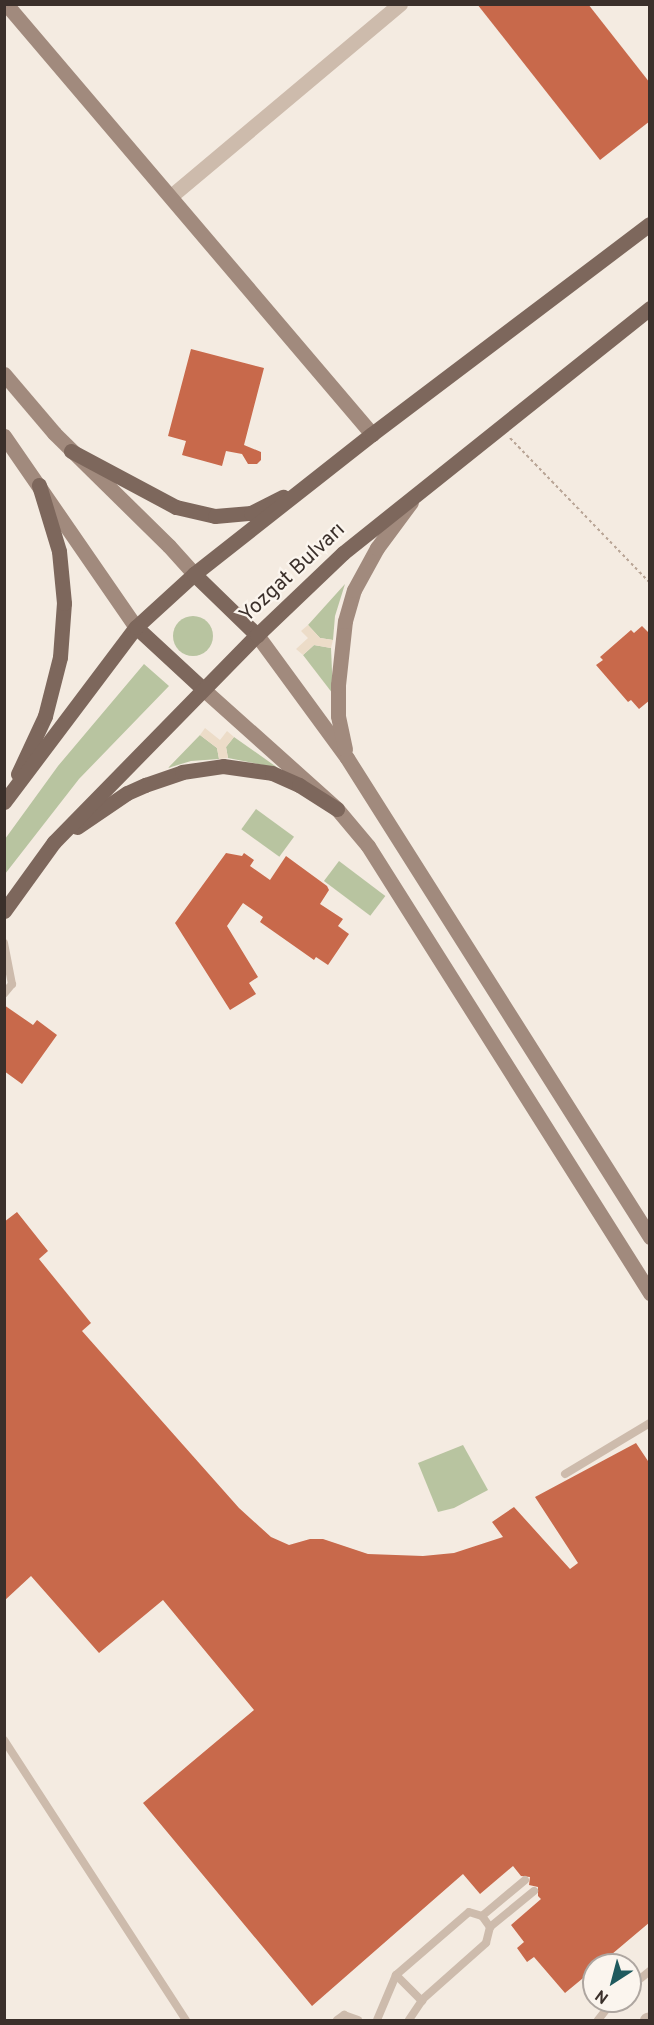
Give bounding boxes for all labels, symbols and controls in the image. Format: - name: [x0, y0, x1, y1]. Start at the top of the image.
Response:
- street label: Yozgat Bulvarı: [235, 518, 351, 628]
- north arrow: [582, 1953, 642, 2013]
- text: N: [592, 1984, 613, 2007]

